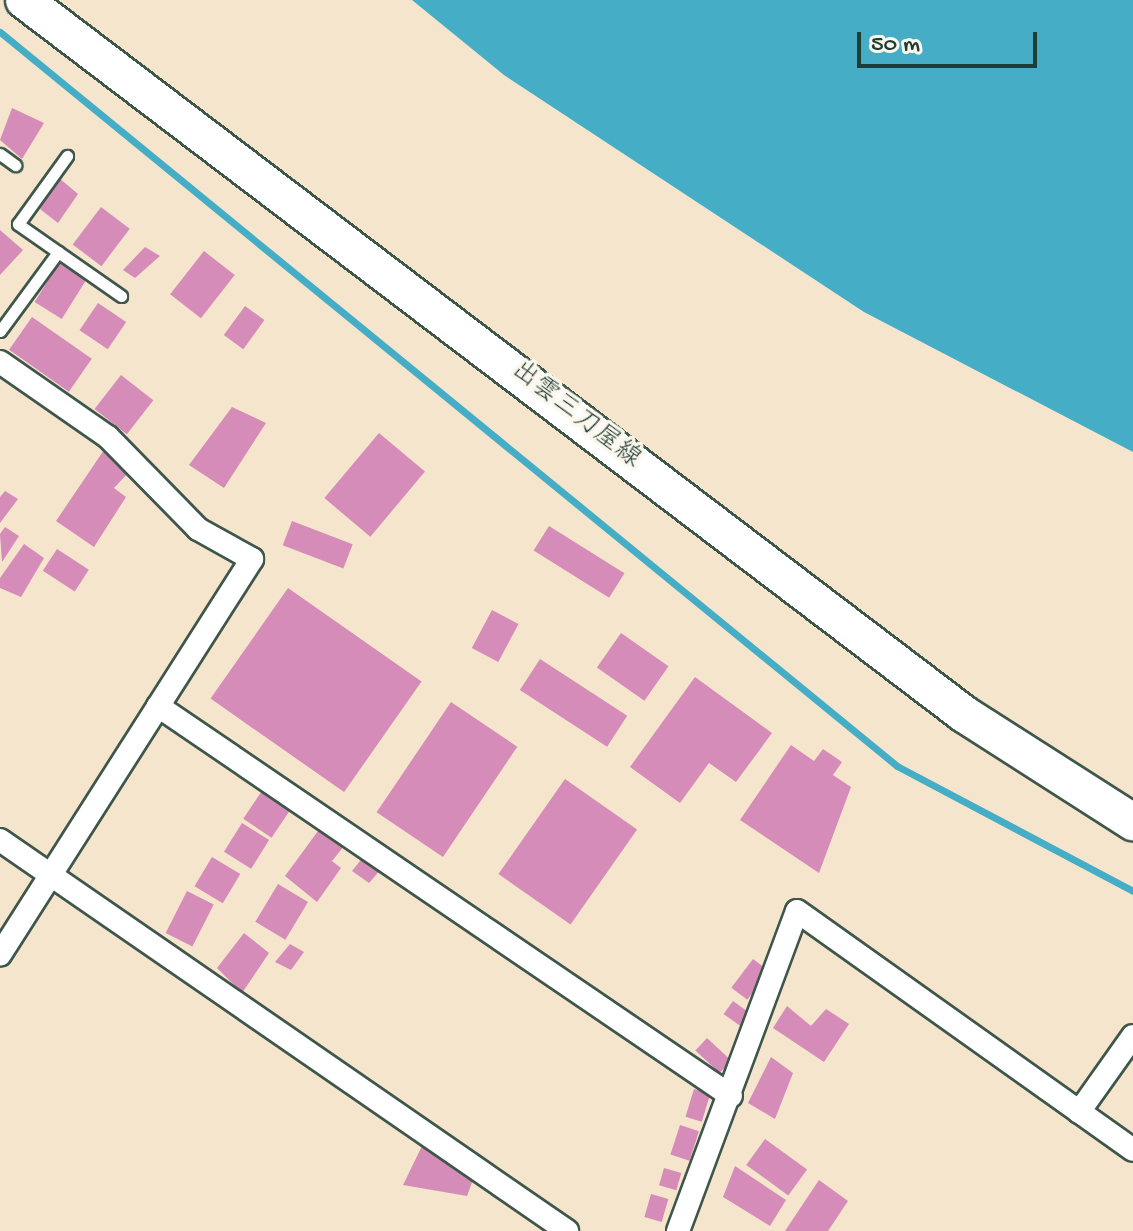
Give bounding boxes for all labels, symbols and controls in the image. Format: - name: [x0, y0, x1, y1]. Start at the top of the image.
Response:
- scale bar: [861, 16, 1041, 66]
- text: 50 m: [871, 31, 920, 60]
- street label: 出雲三刀屋線: [504, 356, 646, 476]

